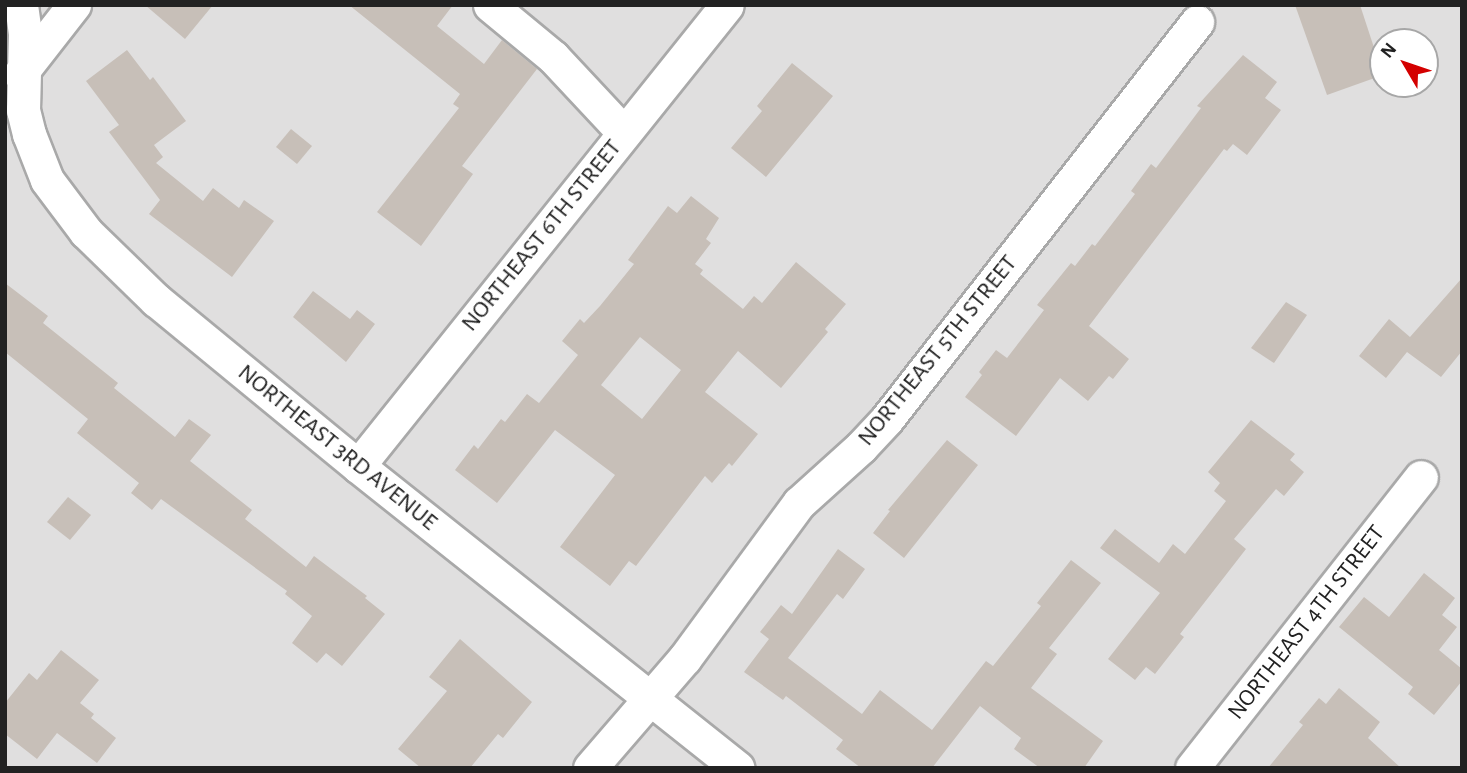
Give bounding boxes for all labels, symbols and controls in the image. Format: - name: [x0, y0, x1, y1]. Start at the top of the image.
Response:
- north arrow: [1369, 28, 1439, 98]
- text: N: [1377, 40, 1400, 62]
- street label: NORTHEAST 6TH STREET: [456, 134, 628, 338]
- street label: NORTHEAST 5TH STREET: [852, 250, 1024, 452]
- street label: NORTHEAST 3RD AVENUE: [232, 359, 442, 537]
- street label: NORTHEAST 4TH STREET: [1222, 520, 1392, 726]

